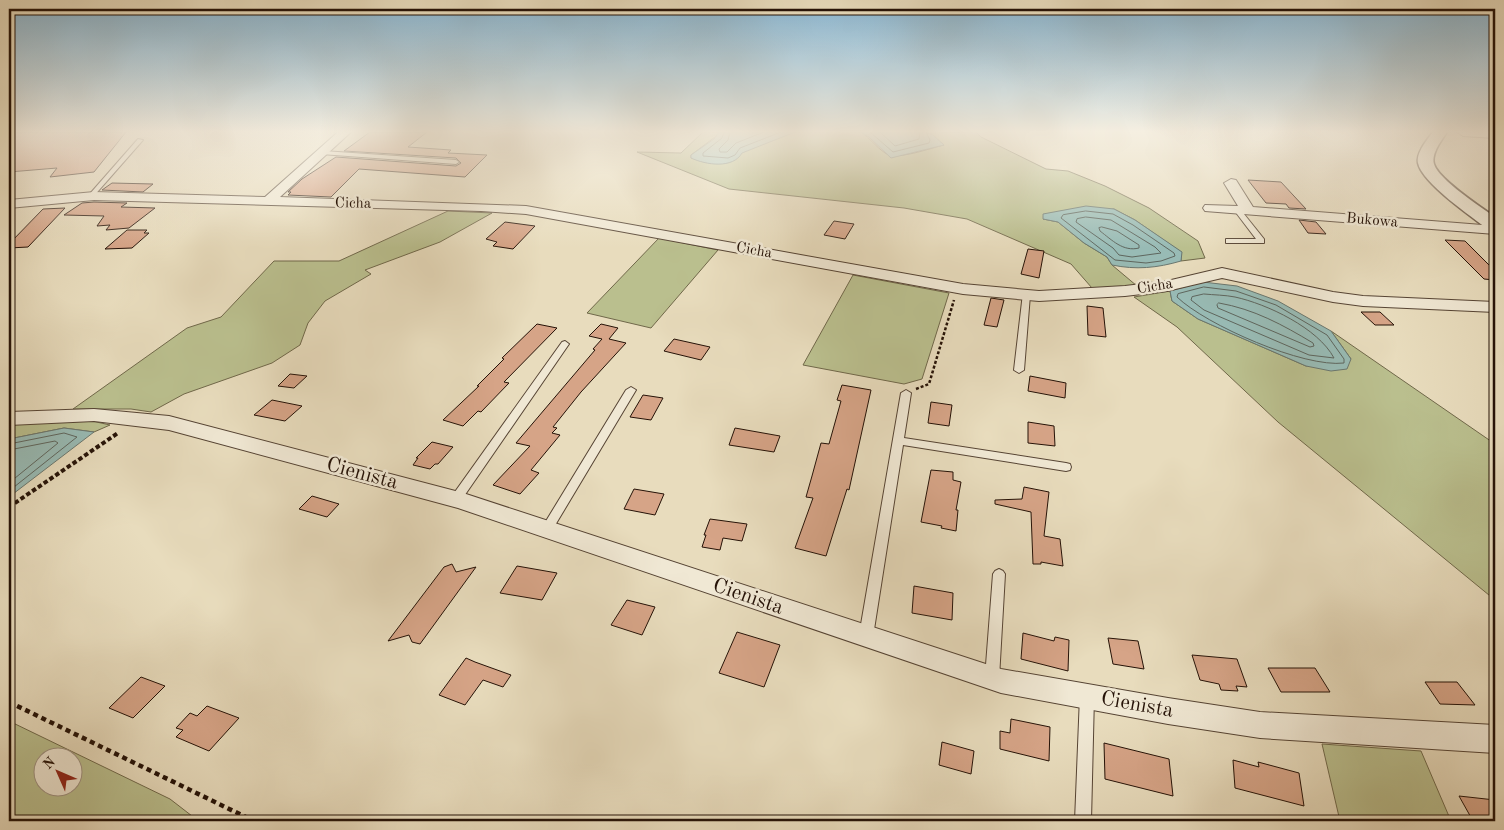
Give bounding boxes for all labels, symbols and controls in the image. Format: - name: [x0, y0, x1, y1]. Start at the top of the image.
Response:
- street label: Cicha: [335, 196, 372, 212]
- street label: Bukowa: [1345, 211, 1399, 231]
- street label: Cicha: [735, 240, 774, 262]
- street label: Cicha: [1136, 277, 1175, 297]
- street label: Cienista: [324, 454, 400, 494]
- street label: Cienista: [710, 575, 786, 619]
- street label: Cienista: [1099, 688, 1175, 722]
- north arrow: [32, 748, 82, 798]
- text: N: [41, 755, 58, 772]

